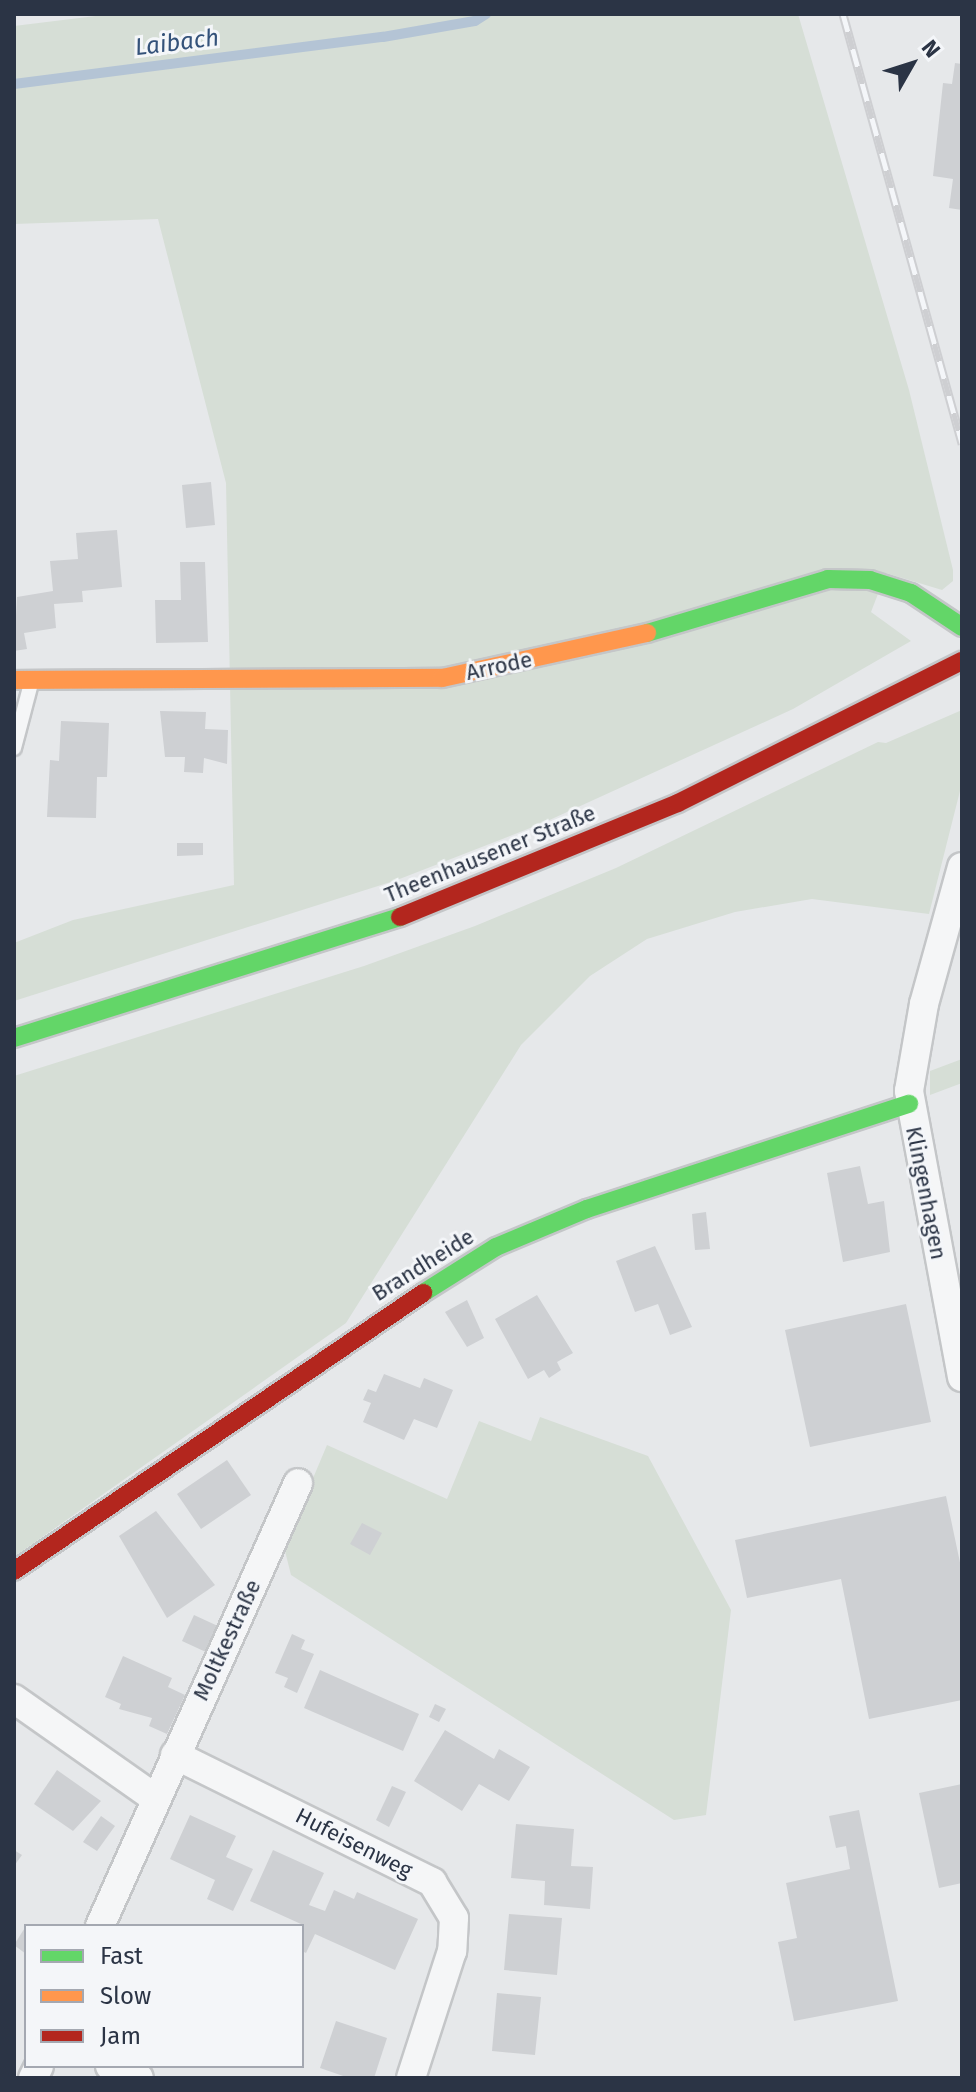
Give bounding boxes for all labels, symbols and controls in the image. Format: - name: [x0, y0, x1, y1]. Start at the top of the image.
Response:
- water label: Laibach: [133, 24, 221, 62]
- north arrow: [872, 24, 952, 104]
- text: N: [916, 34, 946, 63]
- street label: Arrode: [464, 646, 534, 686]
- street label: Theenhausener Straße: [381, 800, 599, 908]
- street label: Klingenhagen: [900, 1124, 952, 1262]
- street label: Brandheide: [367, 1223, 479, 1307]
- street label: Moltkestraße: [187, 1575, 267, 1705]
- street label: Hufeisenweg: [291, 1802, 417, 1884]
- legend: [24, 1924, 304, 2068]
- text: Fast: [100, 1942, 143, 1970]
- text: Slow: [100, 1982, 151, 2010]
- text: Jam: [100, 2022, 141, 2050]

